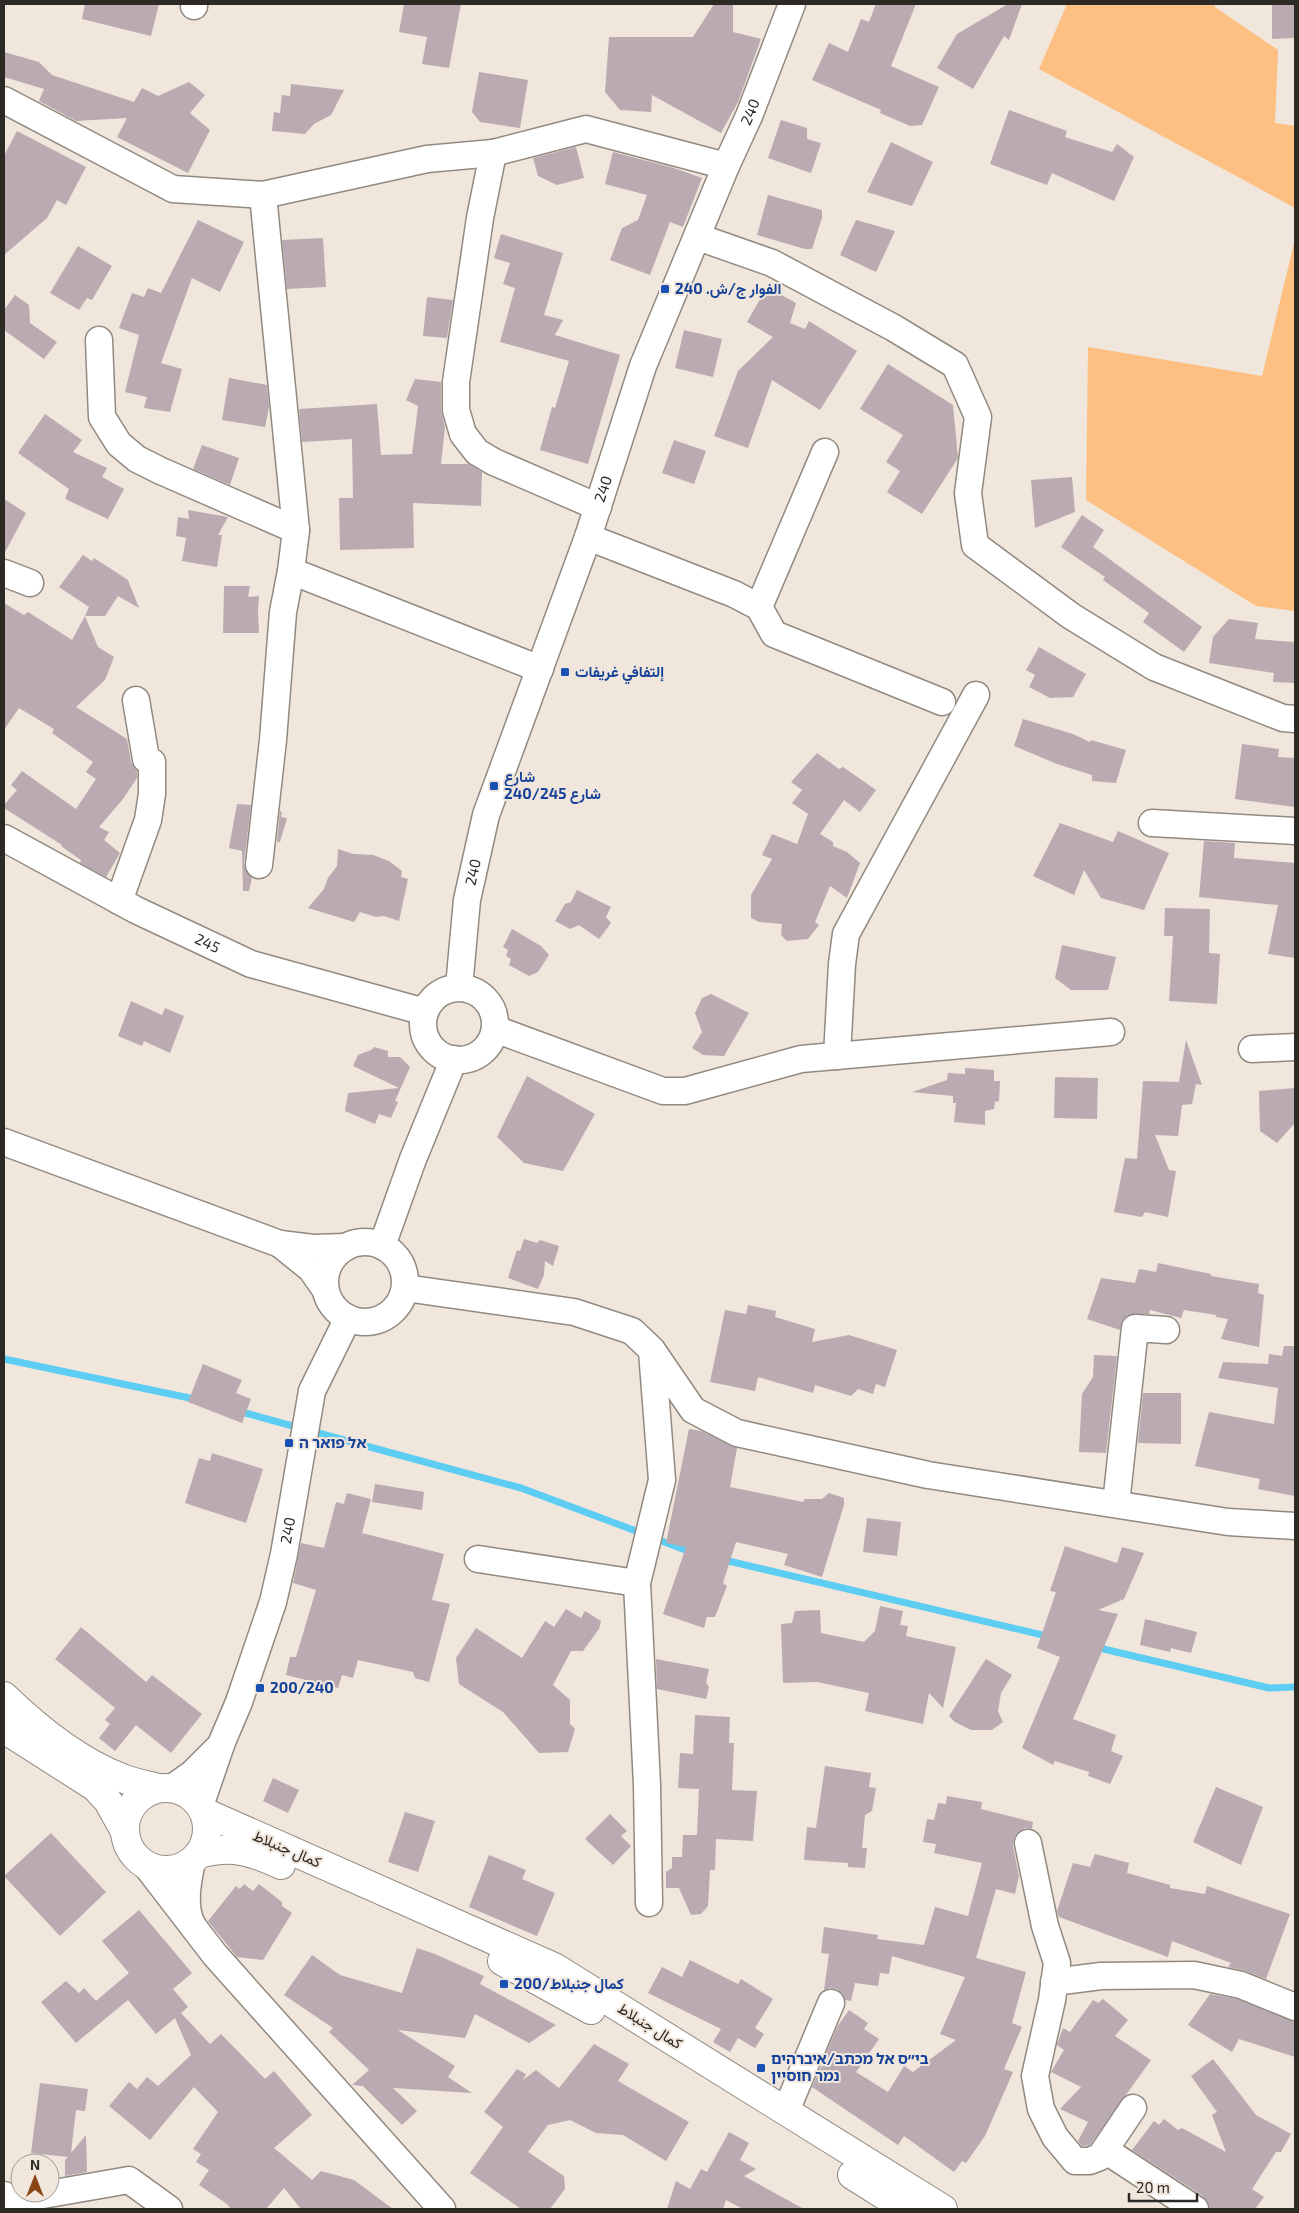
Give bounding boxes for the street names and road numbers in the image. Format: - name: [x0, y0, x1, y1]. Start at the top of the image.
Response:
- street label: 240: [736, 96, 763, 128]
- street label: 240: [590, 473, 615, 504]
- street label: 240: [461, 857, 484, 887]
- street label: 245: [192, 929, 223, 956]
- street label: 240: [276, 1515, 298, 1545]
- street label: كمال جنبلاط: [250, 1826, 325, 1872]
- street label: كمال جنبلاط: [614, 1998, 686, 2053]

